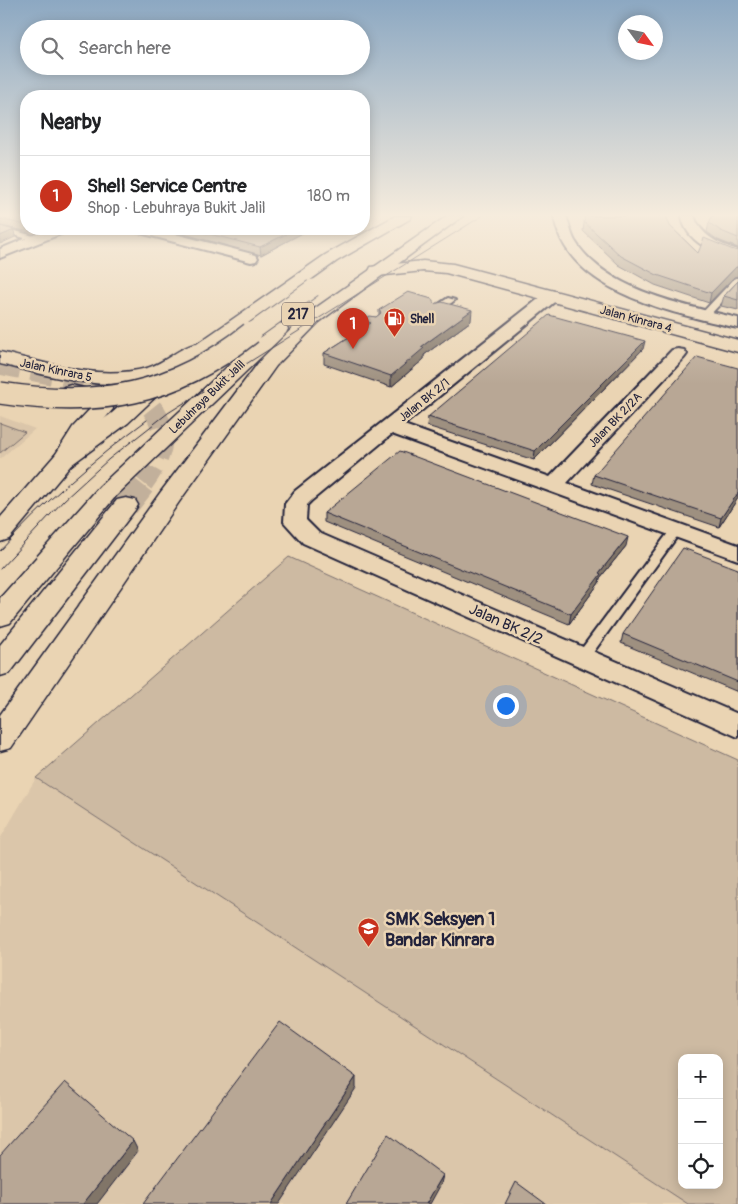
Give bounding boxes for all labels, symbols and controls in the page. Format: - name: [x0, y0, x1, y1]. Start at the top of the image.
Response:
- north arrow: [618, 15, 663, 60]
- search box: [20, 20, 370, 75]
- icon: search: [38, 34, 66, 62]
- text: Search here: [78, 36, 171, 60]
- text: Nearby: [40, 109, 101, 136]
- text: Shell Service Centre: [87, 174, 247, 198]
- text: 1: [53, 186, 59, 206]
- text: 180 m: [307, 186, 350, 206]
- text: Shop · Lebuhraya Bukit Jalil: [87, 198, 266, 218]
- road number: 217: [282, 302, 314, 326]
- street label: Jalan Kinrara 4: [598, 303, 674, 336]
- fuel station icon: Shell: [382, 307, 406, 338]
- pin: 1: [337, 308, 369, 349]
- place label: Shell: [410, 312, 434, 327]
- street label: Jalan Kinrara 5: [18, 355, 93, 385]
- street label: Lebuhraya Bukit Jalil: [166, 357, 249, 437]
- street label: Jalan BK 2/1: [396, 375, 453, 425]
- street label: Jalan BK 2/2A: [585, 389, 646, 451]
- street label: Jalan BK 2/2: [466, 600, 546, 649]
- your location: [493, 693, 519, 719]
- place label: SMK Seksyen 1 Bandar Kinrara: [385, 908, 495, 952]
- school or university icon: SMK Seksyen 1 Bandar Kinrara: [357, 917, 381, 948]
- map controls: [678, 1054, 723, 1189]
- button: +: [678, 1054, 723, 1099]
- button: −: [678, 1099, 723, 1144]
- button: locate: [678, 1144, 723, 1189]

